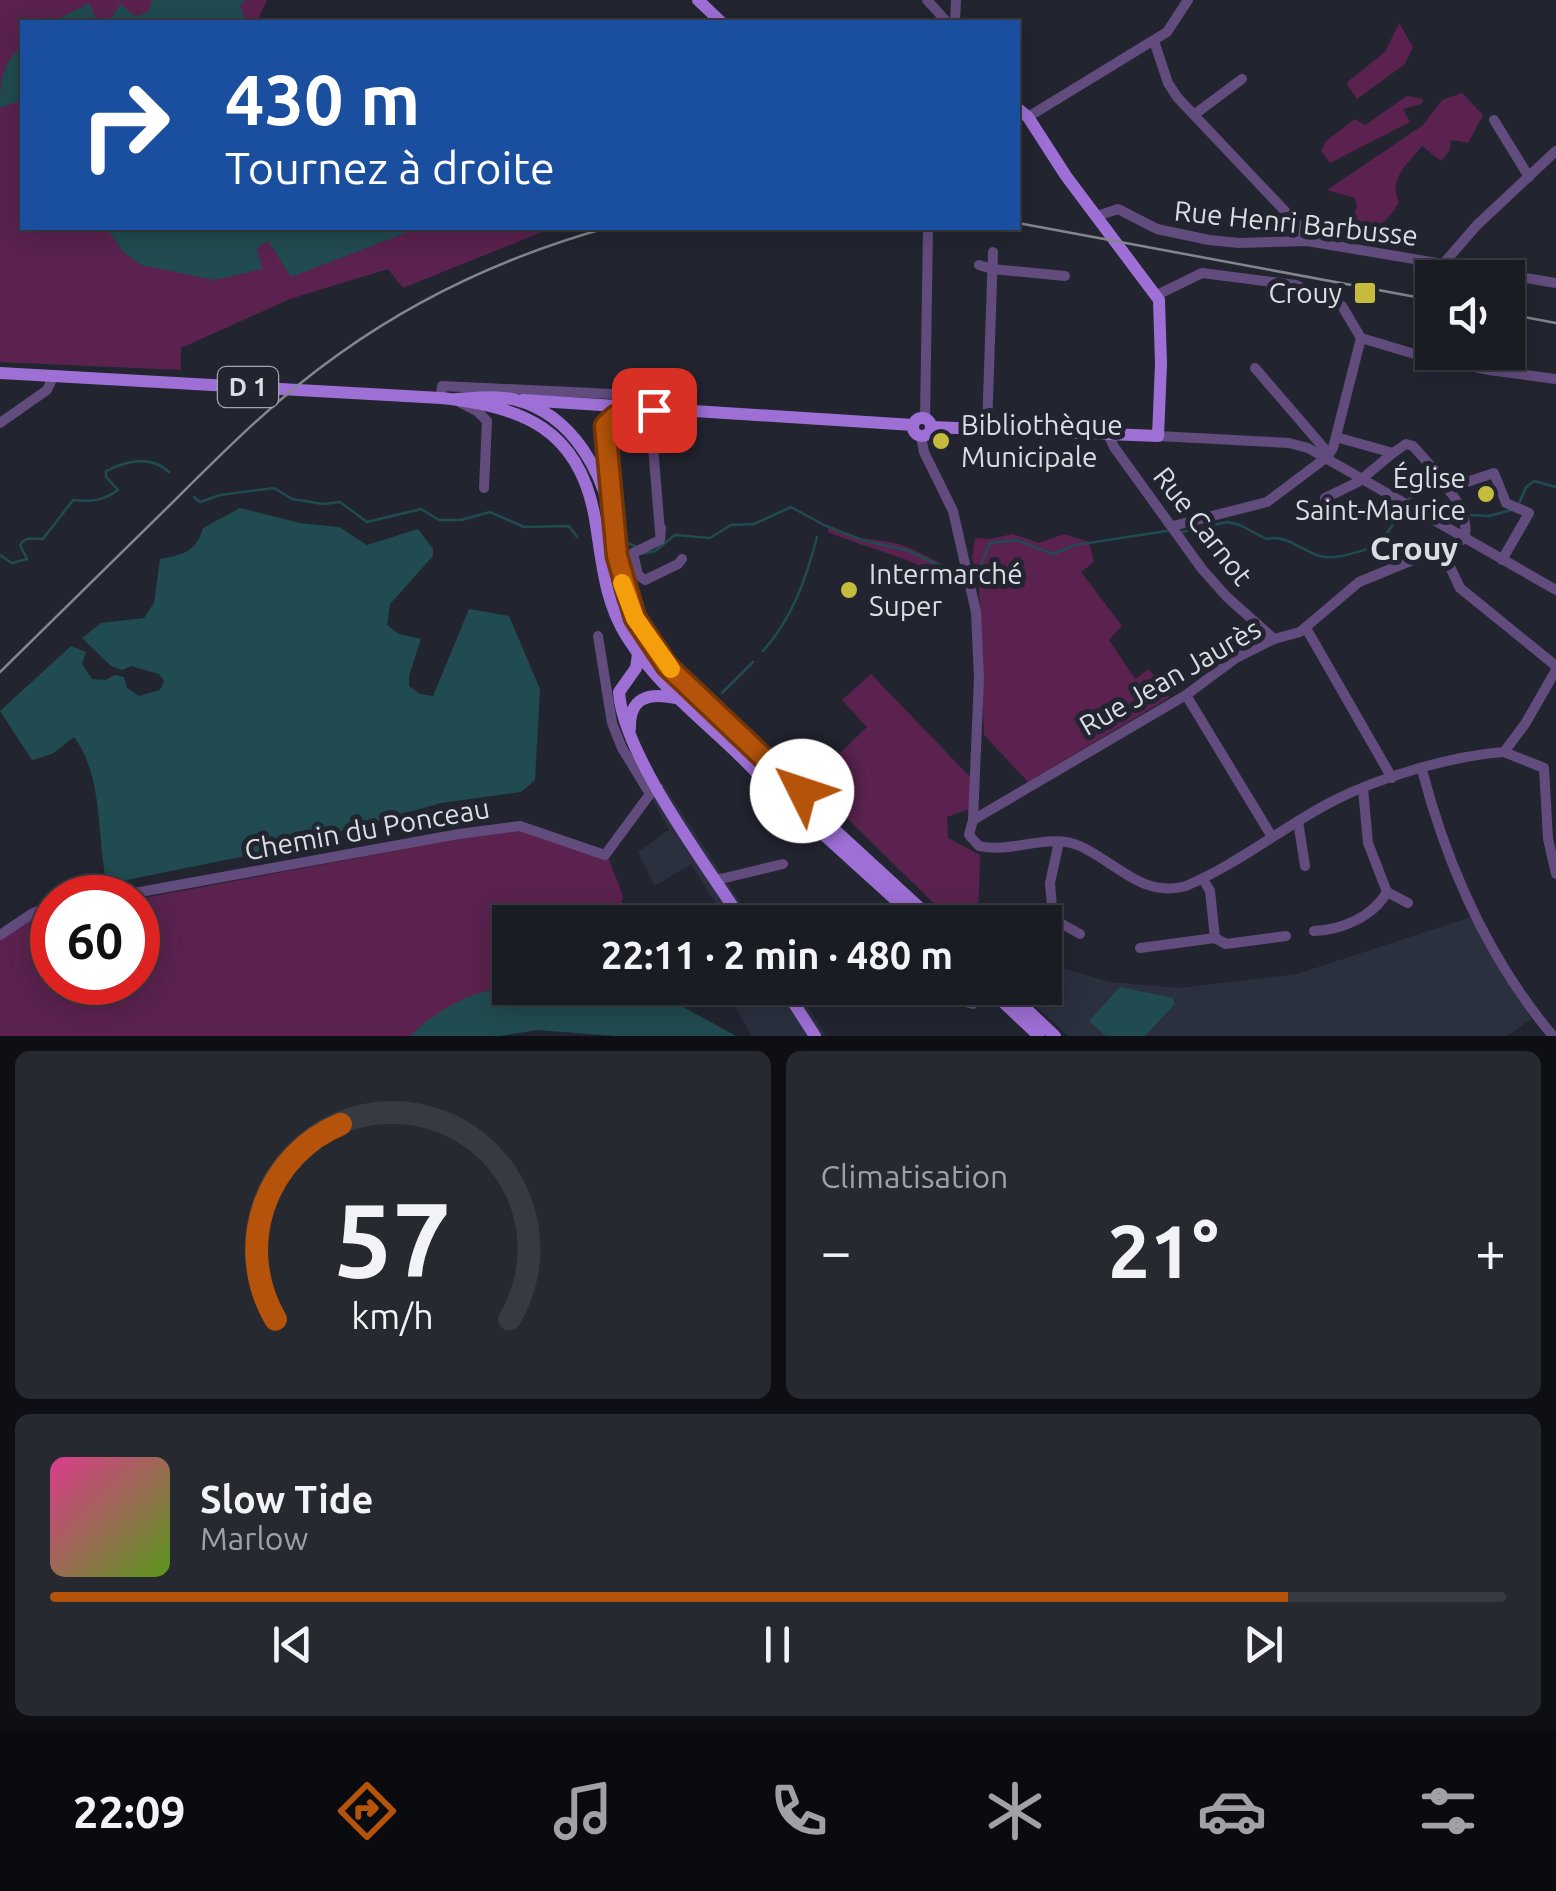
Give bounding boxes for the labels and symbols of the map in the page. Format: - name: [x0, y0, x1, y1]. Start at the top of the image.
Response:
- street label: Rue Henri Barbusse: [1173, 194, 1420, 251]
- place label: Crouy: [1268, 277, 1342, 308]
- marker: Crouy: [1352, 280, 1378, 306]
- road number: D 1: [218, 367, 278, 407]
- pin: [612, 368, 697, 453]
- place label: Bibliothèque Municipale: [961, 409, 1123, 472]
- marker: Bibliothèque Municipale: [930, 430, 952, 452]
- street label: Rue Carnot: [1148, 461, 1259, 591]
- place label: Église Saint-Maurice: [1295, 461, 1466, 525]
- marker: Église Saint-Maurice: [1475, 483, 1497, 505]
- district label: Crouy: [1370, 530, 1458, 566]
- place label: Intermarché Super: [869, 558, 1023, 621]
- marker: Intermarché Super: [838, 579, 860, 601]
- street label: Rue Jean Jaurès: [1074, 612, 1266, 741]
- position arrow: [750, 739, 854, 843]
- street label: Chemin du Ponceau: [242, 792, 492, 865]
- speed limit sign: 60: [30, 875, 160, 1005]

